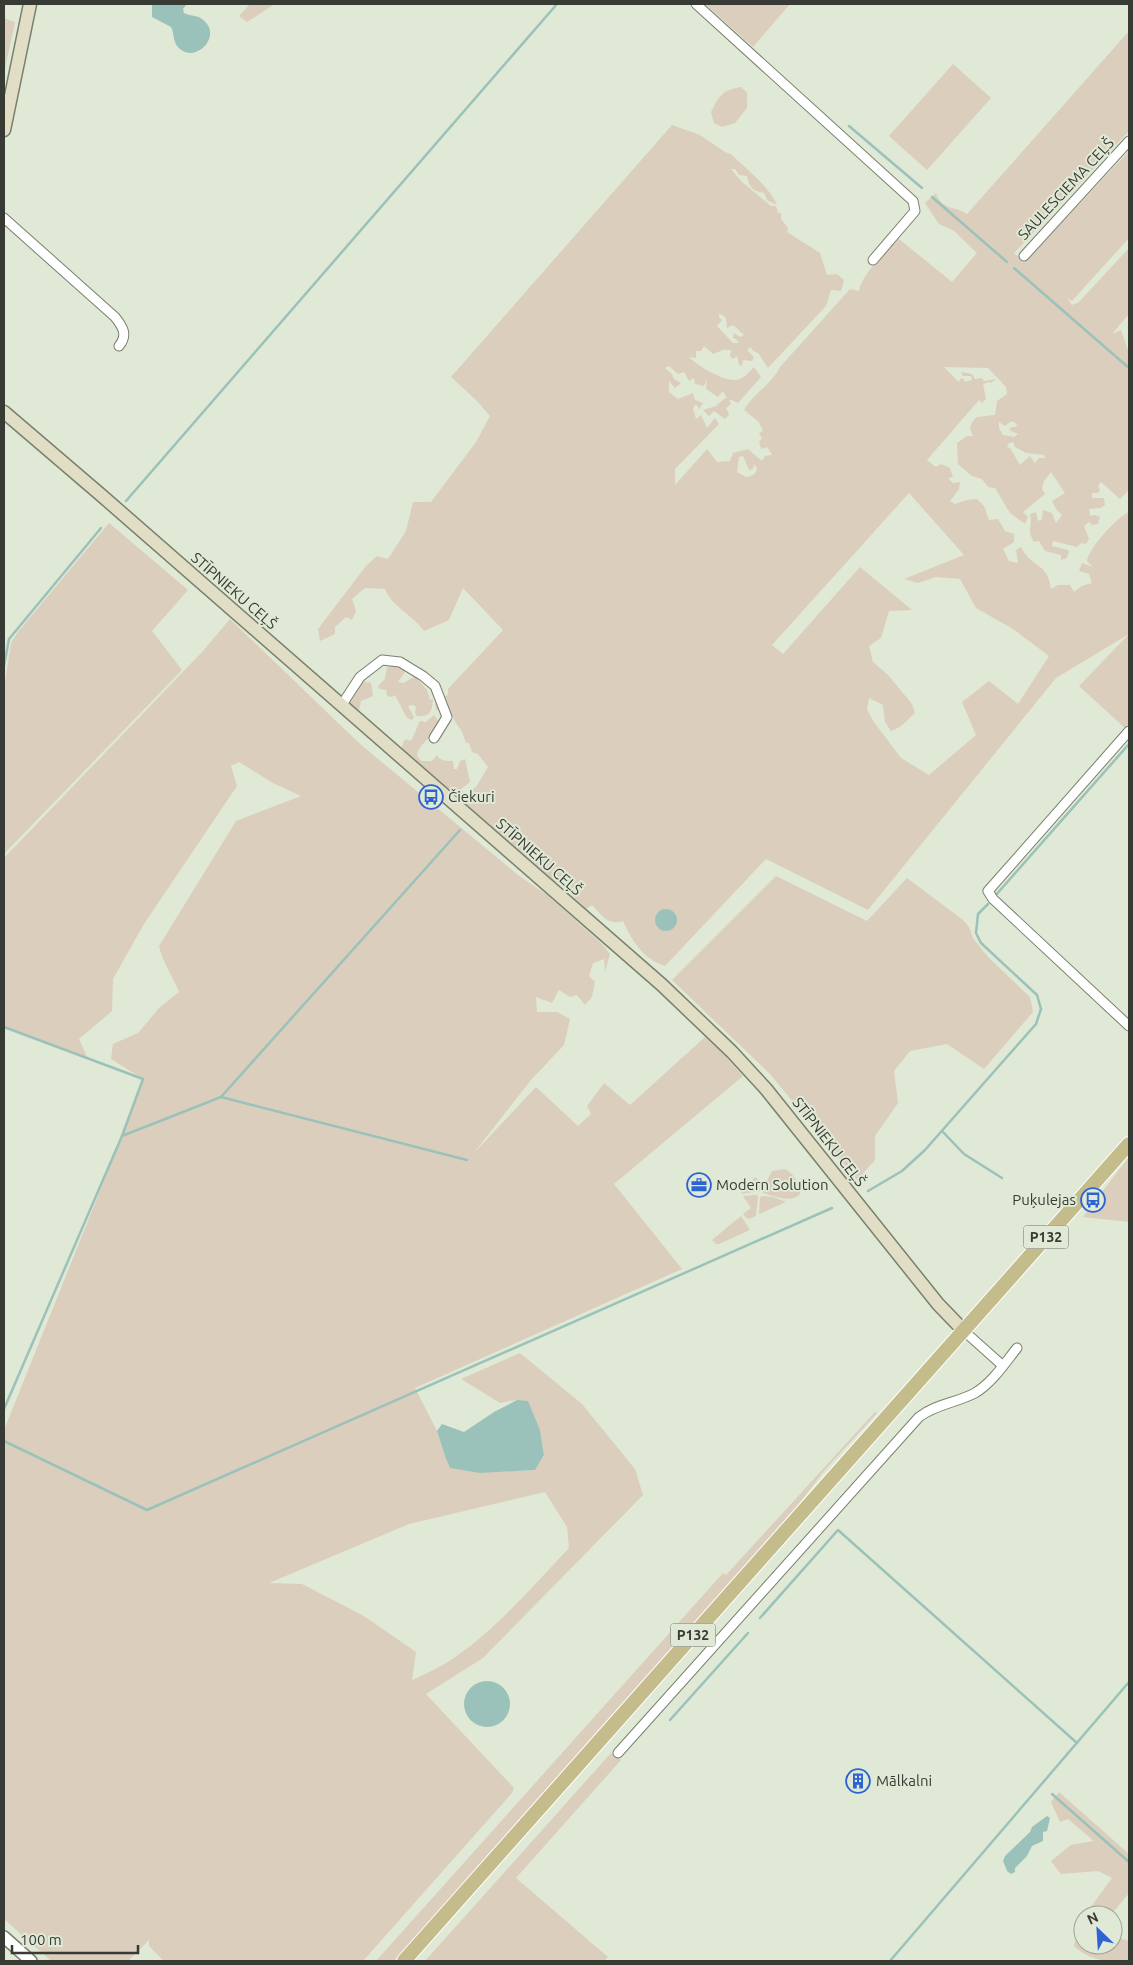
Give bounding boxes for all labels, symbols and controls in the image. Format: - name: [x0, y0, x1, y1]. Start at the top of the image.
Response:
- street label: SAULESCIEMA CEĻŠ: [1014, 134, 1117, 243]
- street label: STĪPNIEKU CEĻŠ: [188, 549, 281, 633]
- bus stop icon: Čiekuri: [418, 784, 444, 810]
- place label: Čiekuri: [448, 788, 495, 805]
- street label: STĪPNIEKU CEĻŠ: [493, 815, 586, 899]
- street label: STĪPNIEKU CEĻŠ: [789, 1094, 869, 1190]
- office icon: Modern Solution: [686, 1172, 712, 1198]
- place label: Modern Solution: [716, 1176, 829, 1193]
- bus stop icon: Puķulejas: [1080, 1187, 1106, 1213]
- place label: Puķulejas: [1012, 1191, 1076, 1208]
- road number: P132: [1024, 1226, 1068, 1248]
- road number: P132: [670, 1624, 716, 1646]
- building icon: Mālkalni: [845, 1768, 871, 1794]
- place label: Mālkalni: [876, 1772, 932, 1789]
- north arrow: [1073, 1905, 1123, 1955]
- text: N: [1084, 1909, 1101, 1928]
- scale bar: [12, 1922, 139, 1954]
- text: 100 m: [20, 1931, 62, 1948]

